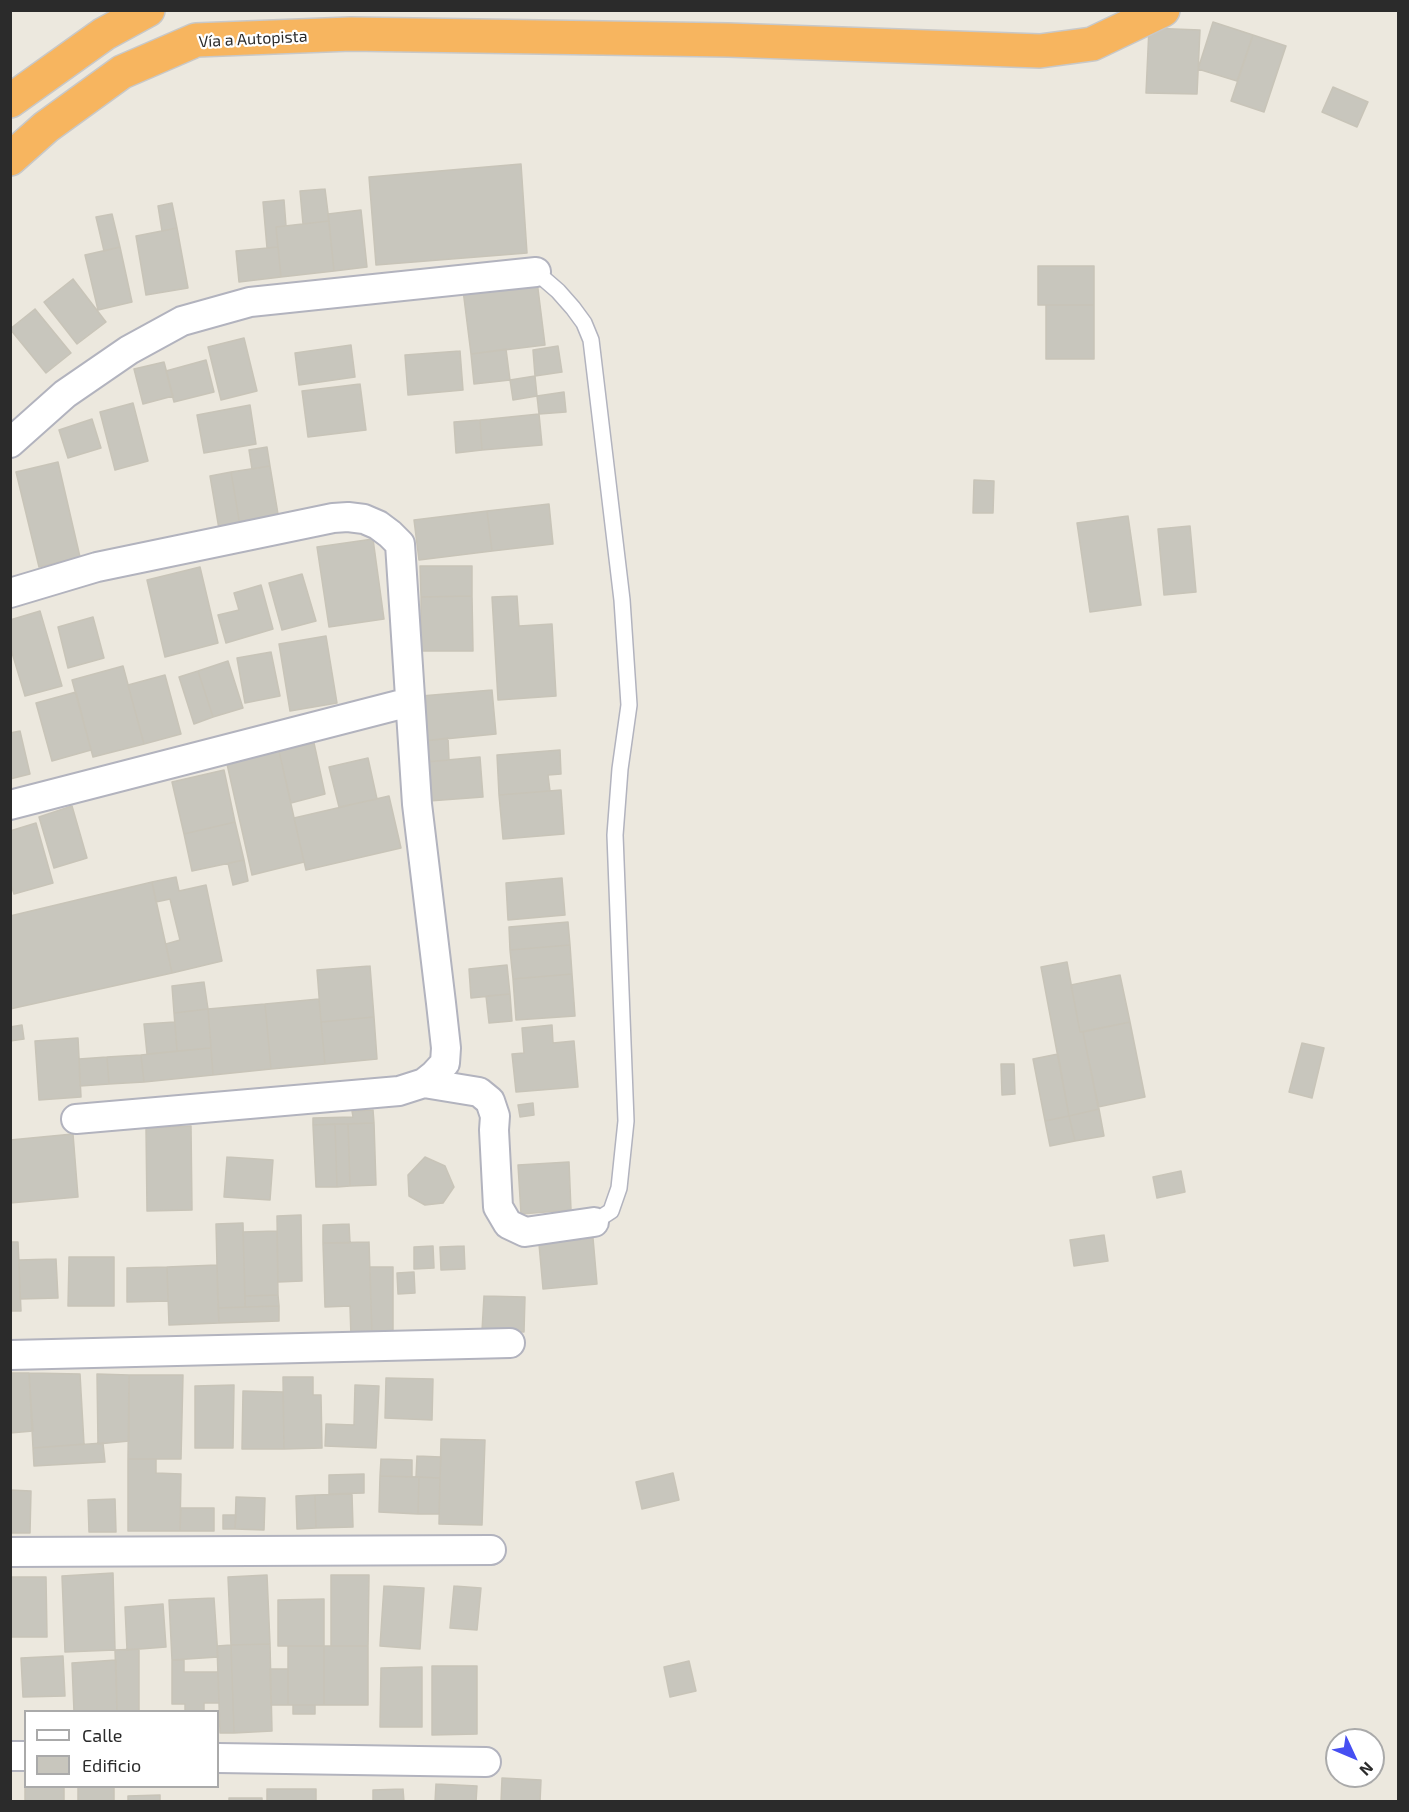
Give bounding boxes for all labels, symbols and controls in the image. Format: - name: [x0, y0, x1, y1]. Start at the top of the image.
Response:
- street label: Vía a Autopista: [198, 27, 308, 51]
- legend: [24, 1710, 219, 1788]
- text: Calle: [82, 1724, 123, 1746]
- north arrow: [1325, 1728, 1385, 1788]
- text: Edificio: [82, 1754, 141, 1776]
- text: N: [1356, 1759, 1378, 1780]

